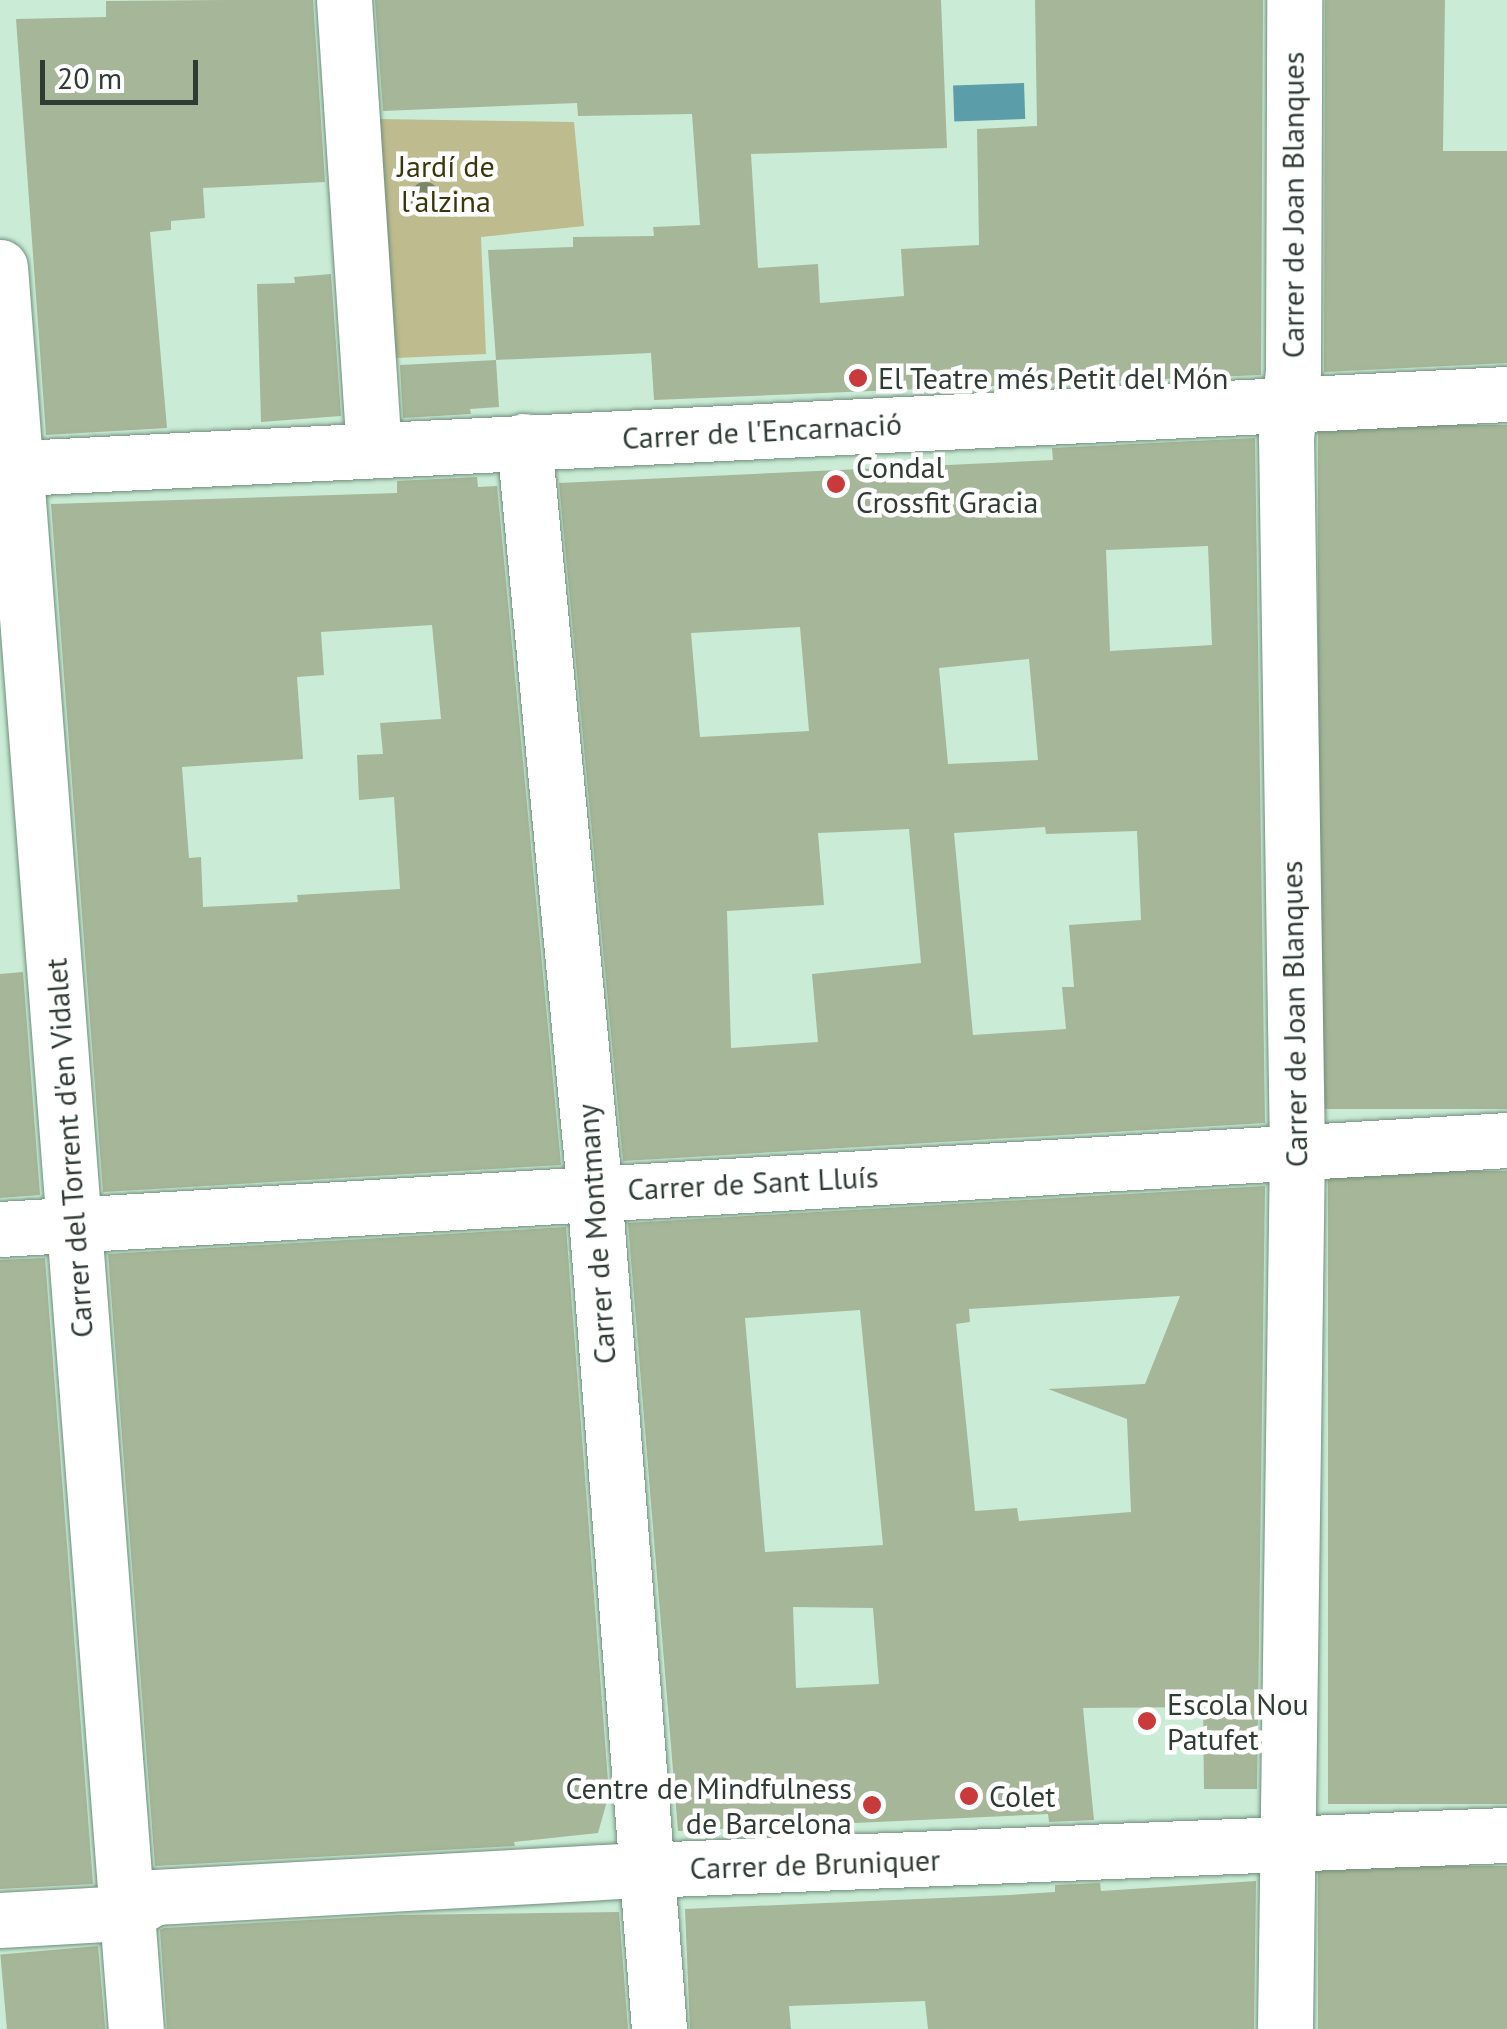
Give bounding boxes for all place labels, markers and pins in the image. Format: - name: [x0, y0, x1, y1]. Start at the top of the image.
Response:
- place label: El Teatre més Petit del Món: [878, 360, 1229, 396]
- marker: El Teatre més Petit del Món: [847, 367, 869, 389]
- place label: Condal Crossfit Gracia: [856, 449, 1038, 520]
- marker: Condal Crossfit Gracia: [825, 473, 847, 495]
- place label: Escola Nou Patufet: [1167, 1686, 1309, 1756]
- marker: Escola Nou Patufet: [1136, 1710, 1158, 1732]
- place label: Centre de Mindfulness de Barcelona: [566, 1770, 852, 1840]
- place label: Colet: [989, 1778, 1055, 1814]
- marker: Colet: [958, 1785, 980, 1807]
- marker: Centre de Mindfulness de Barcelona: [861, 1794, 883, 1816]

